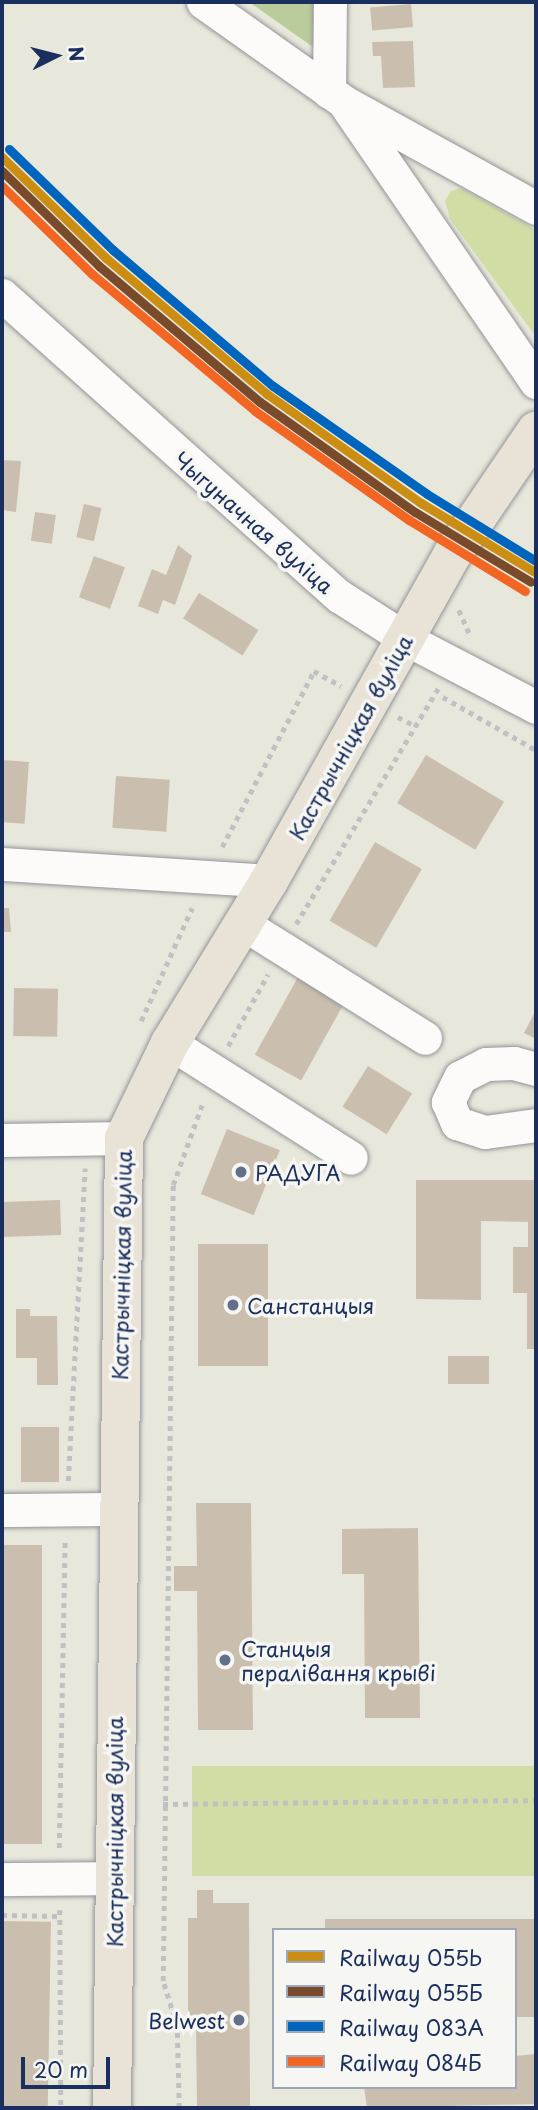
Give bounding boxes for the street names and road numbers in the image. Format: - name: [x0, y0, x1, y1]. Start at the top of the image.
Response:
- street label: Чыгуначная вуліца: [169, 446, 339, 598]
- street label: Кастрычніцкая вуліца: [283, 630, 417, 844]
- street label: Кастрычніцкая вуліца: [106, 1149, 136, 1381]
- street label: Кастрычніцкая вуліца: [101, 1716, 127, 1948]

